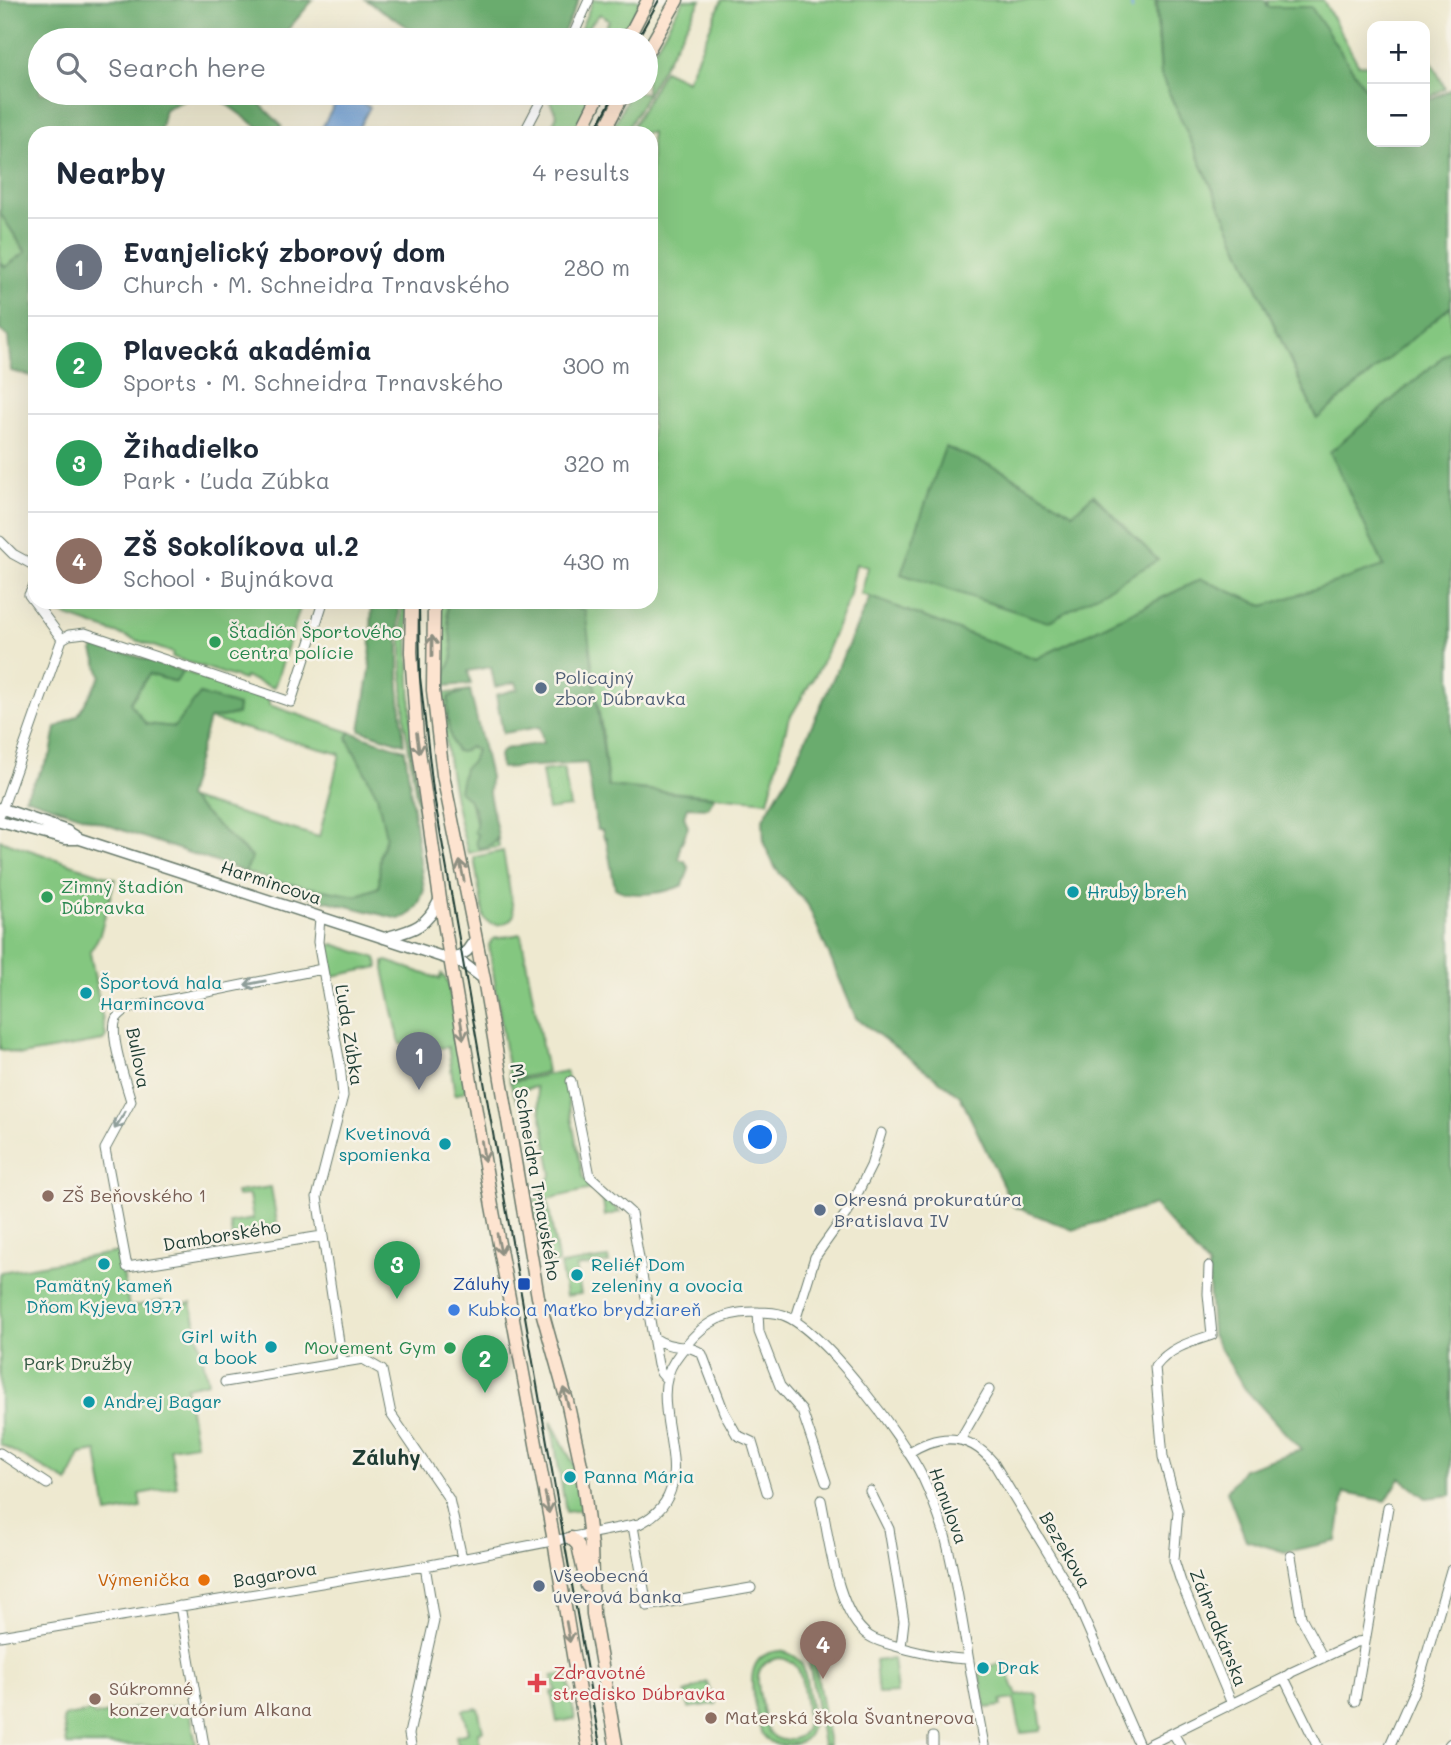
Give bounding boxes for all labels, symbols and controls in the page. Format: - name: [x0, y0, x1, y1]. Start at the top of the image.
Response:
- map controls: [1367, 21, 1430, 147]
- button: +: [1367, 21, 1430, 84]
- search box: [28, 28, 658, 105]
- icon: search: [52, 48, 90, 86]
- text: Search here: [108, 50, 266, 84]
- button: −: [1367, 84, 1430, 147]
- text: Nearby: [56, 152, 166, 192]
- text: 4 results: [533, 157, 630, 187]
- text: Evanjelický zborový dom: [123, 235, 445, 269]
- text: 1: [74, 252, 84, 282]
- text: 280 m: [563, 252, 630, 282]
- text: Church · M. Schneidra Trnavského: [123, 269, 509, 299]
- text: Plavecká akadémia: [123, 333, 372, 367]
- text: 2: [73, 350, 85, 380]
- text: 300 m: [562, 350, 630, 380]
- text: Sports · M. Schneidra Trnavského: [123, 367, 503, 397]
- text: Žihadielko: [123, 431, 259, 465]
- text: 3: [72, 448, 86, 478]
- text: 320 m: [564, 448, 630, 478]
- text: Park · Ľuda Zúbka: [123, 465, 330, 495]
- text: ZŠ Sokolíkova ul.2: [123, 529, 359, 563]
- text: 4: [72, 546, 86, 576]
- text: 430 m: [563, 546, 630, 576]
- text: School · Bujnákova: [123, 563, 334, 593]
- place label: Štadión Športového centra polície: [229, 619, 402, 664]
- marker: Štadión Športového centra polície: [207, 634, 223, 650]
- one-way arrow: [425, 635, 439, 658]
- place label: Policajný zbor Dúbravka: [555, 665, 686, 710]
- marker: Policajný zbor Dúbravka: [533, 680, 549, 696]
- one-way arrow: [412, 732, 425, 754]
- street label: Harmincova: [218, 854, 325, 910]
- one-way arrow: [454, 860, 468, 883]
- place label: Zimný štadión Dúbravka: [61, 874, 184, 919]
- place label: Hrubý breh: [1087, 879, 1186, 903]
- marker: Hrubý breh: [1065, 884, 1081, 900]
- marker: Zimný štadión Dúbravka: [39, 889, 55, 905]
- place label: Športová hala Harmincova: [100, 970, 222, 1015]
- one-way arrow: [244, 976, 267, 990]
- street label: Ľuda Zúbka: [330, 983, 370, 1087]
- marker: Športová hala Harmincova: [78, 985, 94, 1001]
- one-way arrow: [456, 1017, 470, 1039]
- street label: Bullova: [121, 1025, 157, 1090]
- pin: 1: [396, 1032, 442, 1090]
- street label: M. Schneidra Trnavského: [505, 1061, 567, 1283]
- one-way arrow: [113, 1109, 127, 1129]
- your location: [743, 1120, 777, 1154]
- place label: Kvetinová spomienka: [339, 1121, 431, 1166]
- marker: Kvetinová spomienka: [437, 1136, 453, 1152]
- one-way arrow: [477, 1139, 490, 1162]
- place label: ZŠ Beňovského 1: [62, 1183, 207, 1207]
- place label: Okresná prokuratúra Bratislava IV: [834, 1187, 1022, 1232]
- marker: ZŠ Beňovského 1: [40, 1188, 56, 1204]
- marker: Okresná prokuratúra Bratislava IV: [812, 1202, 828, 1218]
- street label: Damborského: [161, 1214, 283, 1256]
- one-way arrow: [493, 1232, 507, 1255]
- pin: 3: [374, 1241, 420, 1299]
- place label: Reliéf Dom zeleniny a ovocia: [591, 1252, 744, 1297]
- marker: Pamätný kameň Dňom Kyjeva 1977: [96, 1256, 112, 1272]
- marker: Reliéf Dom zeleniny a ovocia: [569, 1267, 585, 1283]
- place label: Záluhy: [453, 1271, 510, 1295]
- place label: Pamätný kameň Dňom Kyjeva 1977: [26, 1273, 182, 1318]
- marker: Záluhy: [516, 1276, 532, 1292]
- place label: Kubko a Maťko brydziareň: [468, 1297, 701, 1321]
- marker: Kubko a Maťko brydziareň: [446, 1302, 462, 1318]
- place label: Girl with a book: [181, 1324, 257, 1369]
- place label: Movement Gym: [304, 1335, 436, 1359]
- pin: 2: [462, 1335, 508, 1393]
- marker: Girl with a book: [263, 1339, 279, 1355]
- marker: Movement Gym: [442, 1340, 458, 1356]
- park label: Park Družby: [24, 1351, 132, 1375]
- one-way arrow: [558, 1388, 571, 1410]
- place label: Andrej Bagar: [103, 1389, 222, 1413]
- marker: Andrej Bagar: [81, 1394, 97, 1410]
- district label: Záluhy: [351, 1443, 421, 1471]
- place label: Panna Mária: [584, 1464, 694, 1488]
- street label: Hanulova: [924, 1464, 974, 1547]
- marker: Panna Mária: [562, 1469, 578, 1485]
- one-way arrow: [540, 1491, 554, 1514]
- street label: Bezekova: [1034, 1507, 1097, 1592]
- street label: Bagarova: [231, 1556, 318, 1592]
- place label: Všeobecná úverová banka: [553, 1563, 682, 1608]
- street label: Záhradkárska: [1184, 1565, 1253, 1690]
- place label: Výmenička: [98, 1567, 190, 1591]
- marker: Výmenička: [196, 1572, 212, 1588]
- marker: Všeobecná úverová banka: [531, 1578, 547, 1594]
- one-way arrow: [562, 1620, 575, 1643]
- pin: 4: [800, 1621, 846, 1679]
- place label: Drak: [997, 1655, 1039, 1679]
- place label: Zdravotné stredisko Dúbravka: [553, 1660, 726, 1705]
- marker: Drak: [975, 1660, 991, 1676]
- marker: Zdravotné stredisko Dúbravka: [527, 1673, 547, 1693]
- place label: Súkromné konzervatórium Alkana: [109, 1676, 312, 1721]
- marker: Súkromné konzervatórium Alkana: [87, 1691, 103, 1707]
- place label: Materská škola Švantnerova: [725, 1705, 975, 1729]
- marker: Materská škola Švantnerova: [703, 1710, 719, 1726]

